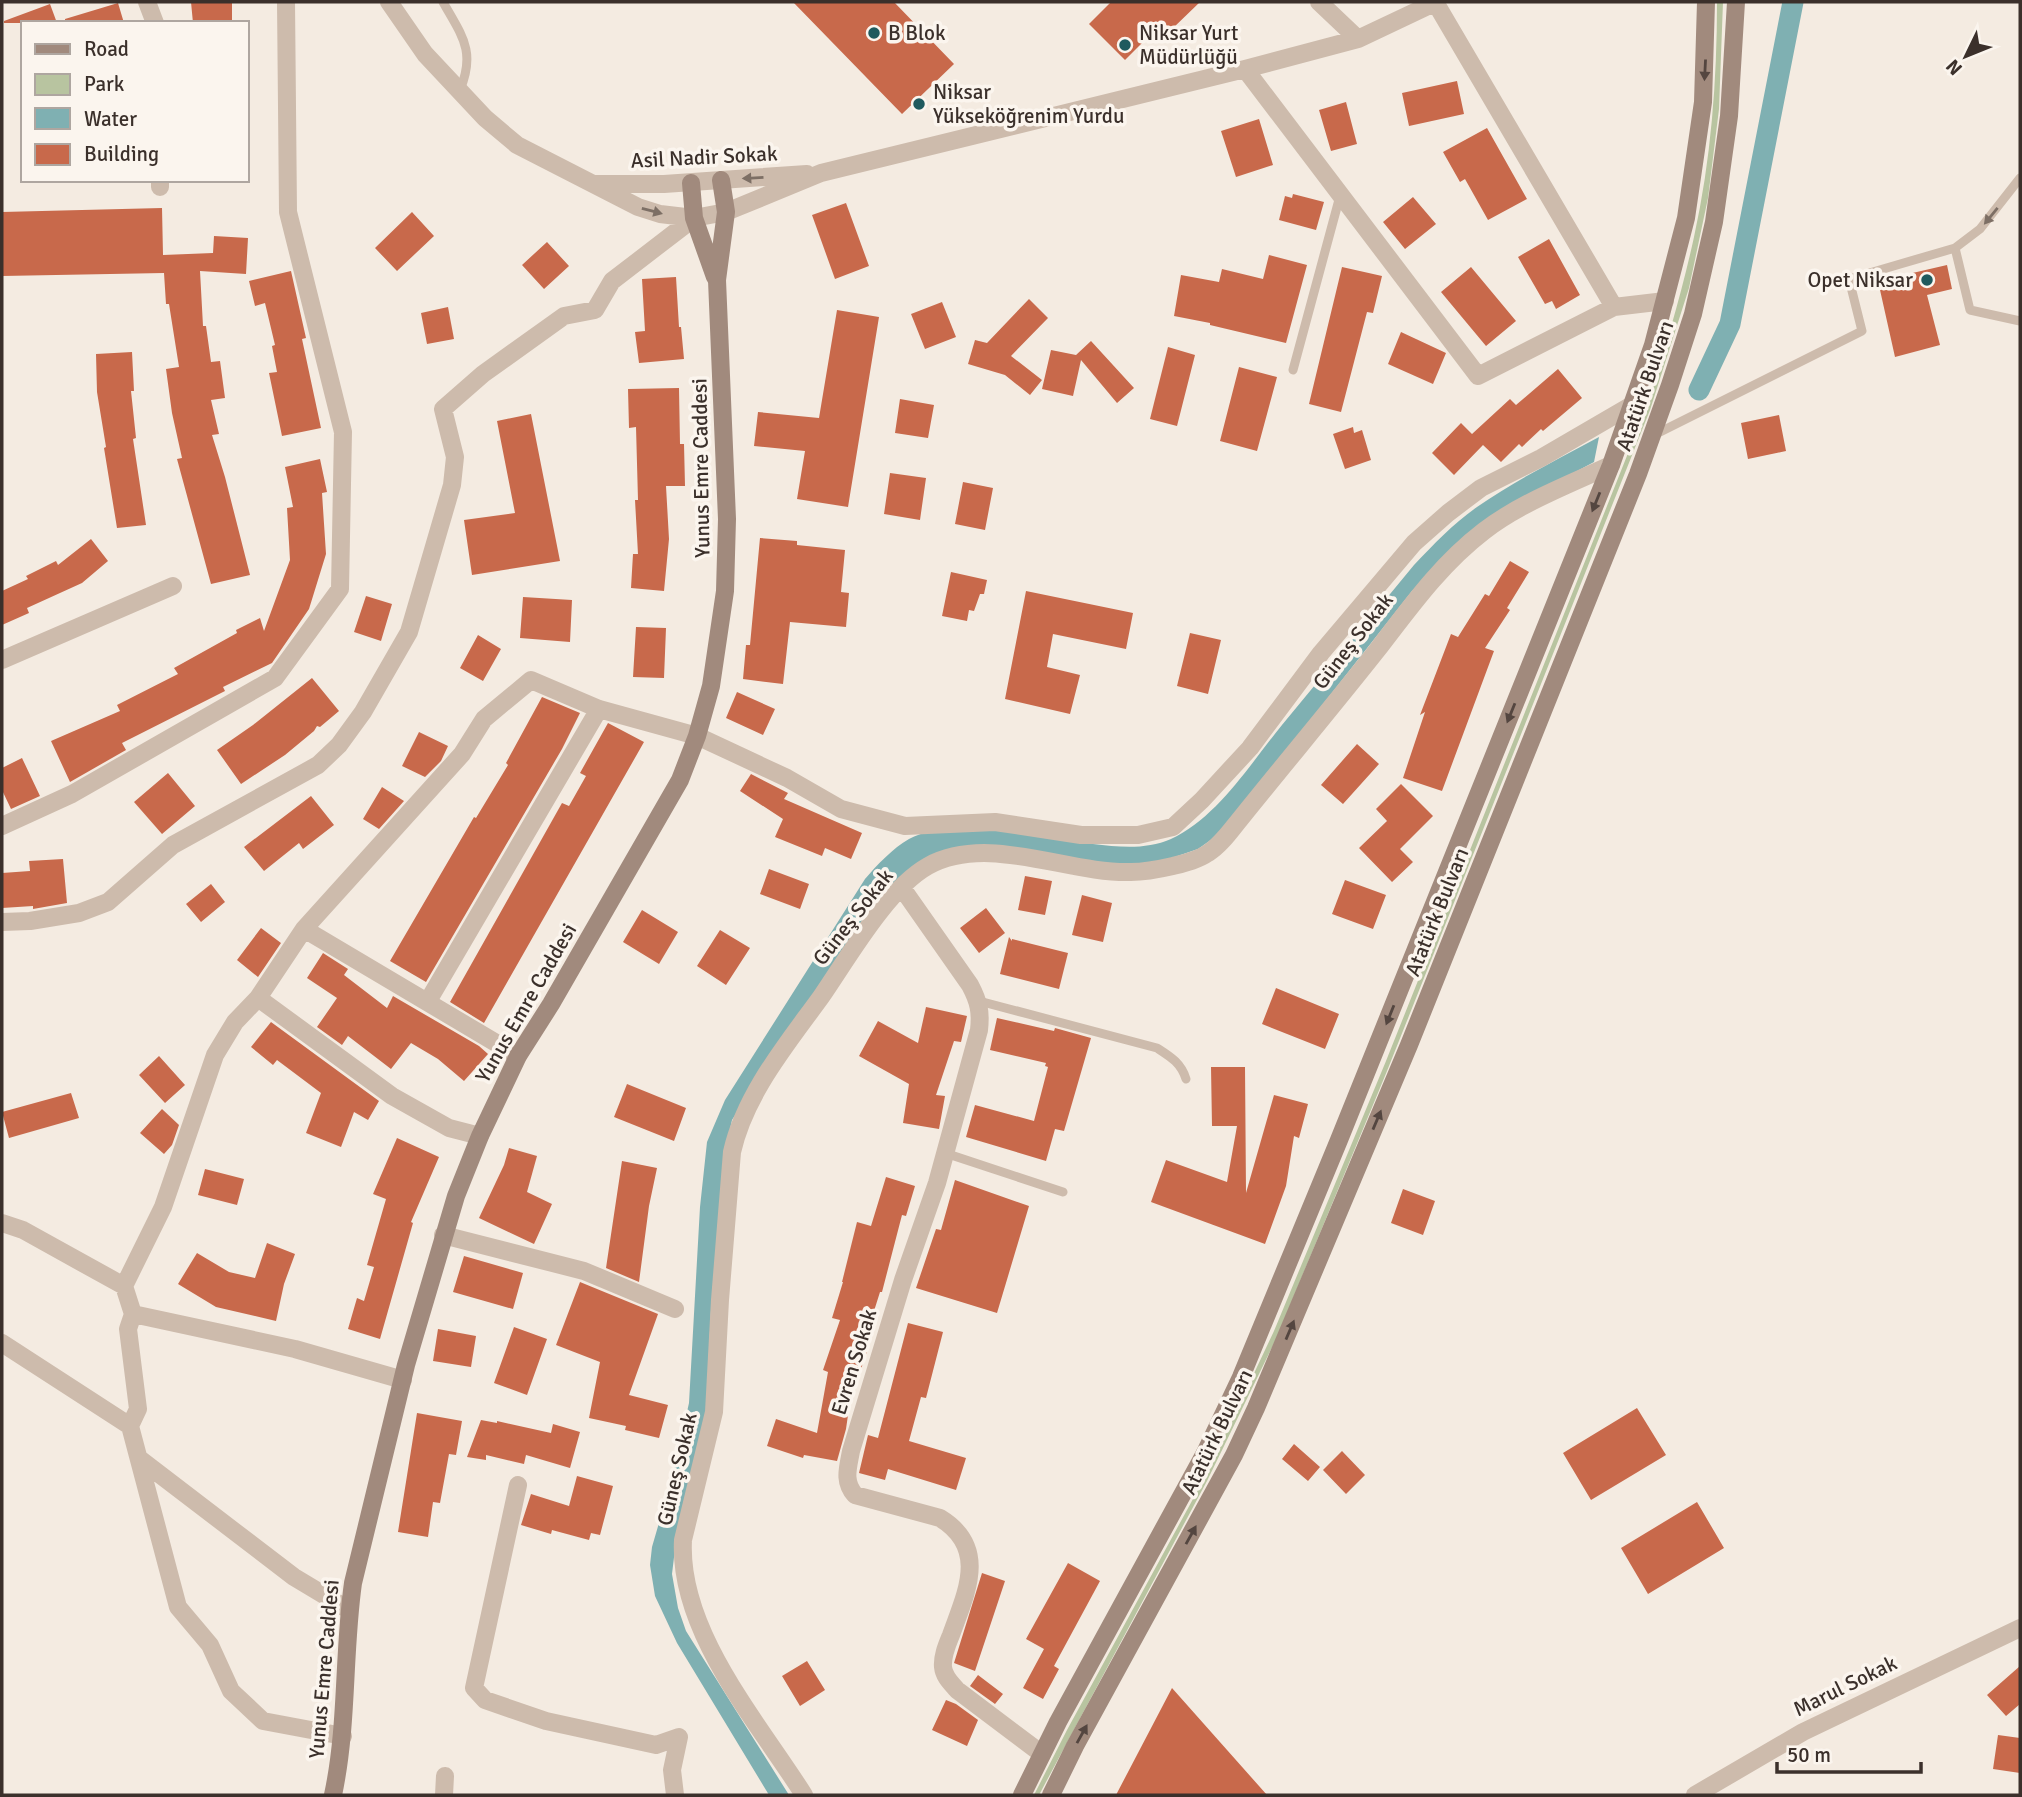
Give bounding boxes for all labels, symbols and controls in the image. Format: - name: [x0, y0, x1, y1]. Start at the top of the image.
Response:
- place label: B Blok: [888, 20, 946, 46]
- place label: Niksar Yurt Müdürlüğü: [1139, 20, 1238, 70]
- legend: [21, 21, 248, 182]
- north arrow: [1931, 21, 2001, 91]
- marker: B Blok: [866, 25, 882, 41]
- text: Road: [84, 36, 129, 62]
- marker: Niksar Yurt Müdürlüğü: [1117, 37, 1133, 53]
- text: N: [1941, 54, 1968, 80]
- one-way arrow: [1699, 59, 1710, 81]
- text: Park: [84, 71, 125, 97]
- place label: Niksar Yükseköğrenim Yurdu: [933, 79, 1124, 129]
- marker: Niksar Yükseköğrenim Yurdu: [911, 96, 927, 112]
- text: Water: [84, 106, 137, 132]
- street label: Asil Nadir Sokak: [630, 140, 778, 174]
- text: Building: [84, 141, 159, 167]
- one-way arrow: [742, 172, 764, 183]
- one-way arrow: [641, 206, 663, 217]
- one-way arrow: [1983, 206, 1998, 224]
- place label: Opet Niksar: [1808, 267, 1913, 293]
- marker: Opet Niksar: [1919, 272, 1935, 288]
- street label: Atatürk Bulvarı: [1611, 317, 1679, 455]
- street label: Yunus Emre Caddesi: [686, 378, 716, 558]
- one-way arrow: [1590, 492, 1601, 513]
- street label: Güneş Sokak: [1307, 587, 1399, 694]
- one-way arrow: [1505, 703, 1516, 724]
- street label: Atatürk Bulvarı: [1399, 844, 1475, 980]
- street label: Güneş Sokak: [807, 863, 899, 970]
- street label: Yunus Emre Caddesi: [470, 919, 582, 1087]
- one-way arrow: [1384, 1005, 1395, 1026]
- one-way arrow: [1371, 1110, 1383, 1130]
- street label: Evren Sokak: [826, 1305, 883, 1418]
- one-way arrow: [1285, 1320, 1296, 1341]
- street label: Atatürk Bulvarı: [1175, 1365, 1259, 1499]
- street label: Güneş Sokak: [651, 1410, 703, 1528]
- one-way arrow: [1185, 1525, 1197, 1545]
- street label: Yunus Emre Caddesi: [303, 1578, 345, 1760]
- street label: Marul Sokak: [1789, 1650, 1901, 1722]
- one-way arrow: [1075, 1724, 1087, 1744]
- scale bar: [1777, 1730, 1920, 1774]
- text: 50 m: [1787, 1742, 1831, 1768]

